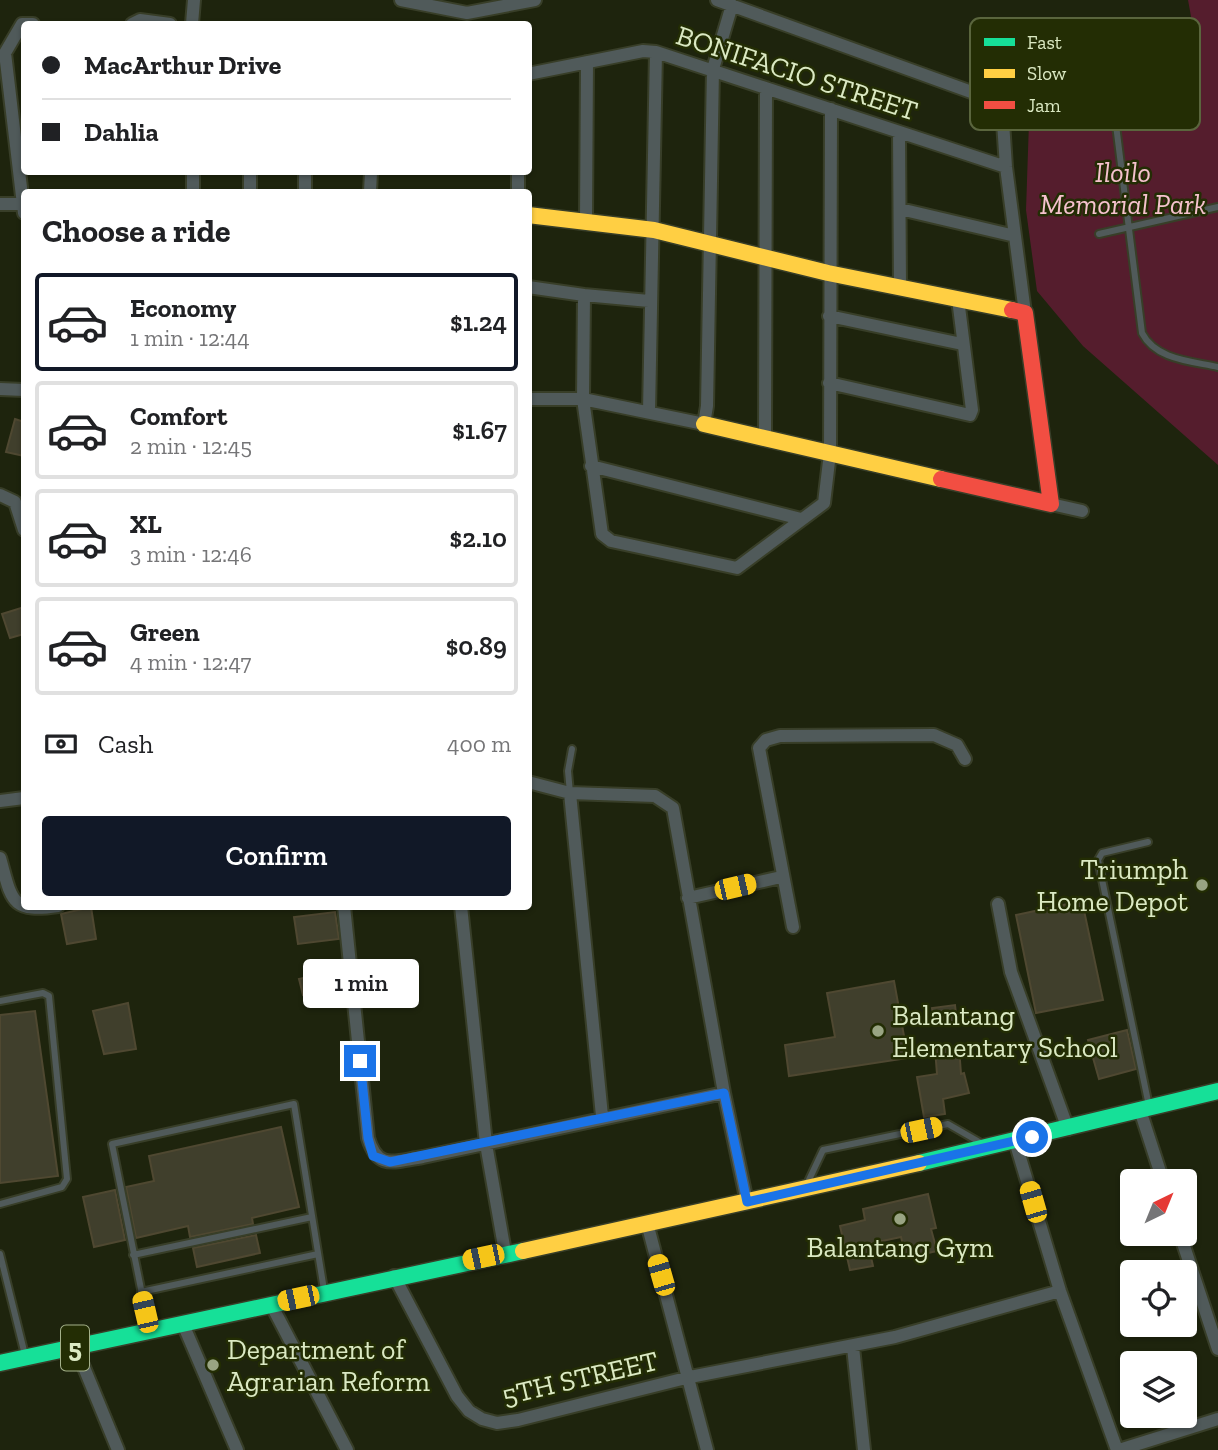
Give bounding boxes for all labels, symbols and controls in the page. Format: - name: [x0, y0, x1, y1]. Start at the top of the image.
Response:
- street label: BONIFACIO STREET: [672, 18, 922, 128]
- legend: [970, 18, 1200, 130]
- text: Fast: [1027, 31, 1062, 54]
- text: MacArthur Drive: [84, 49, 281, 81]
- text: Slow: [1027, 62, 1067, 85]
- text: Jam: [1027, 94, 1061, 117]
- text: Dahlia: [84, 116, 159, 148]
- park label: Iloilo Memorial Park: [1040, 156, 1206, 221]
- text: Choose a ride: [42, 212, 230, 250]
- icon: car: [46, 291, 109, 354]
- text: Economy: [130, 292, 236, 324]
- text: $1.24: [450, 306, 507, 338]
- text: 1 min · 12:44: [130, 324, 250, 352]
- icon: car: [46, 399, 109, 462]
- text: Comfort: [130, 400, 227, 432]
- text: $1.67: [452, 414, 507, 446]
- text: 2 min · 12:45: [130, 432, 252, 460]
- icon: car: [46, 507, 109, 570]
- text: XL: [130, 508, 162, 540]
- text: $2.10: [450, 522, 507, 554]
- text: 3 min · 12:46: [130, 540, 252, 568]
- icon: car: [46, 615, 109, 678]
- text: Green: [130, 616, 200, 648]
- text: $0.89: [446, 630, 507, 662]
- text: 4 min · 12:47: [130, 648, 251, 676]
- icon: cash: [42, 725, 80, 763]
- text: Cash: [98, 728, 153, 760]
- text: 400 m: [447, 730, 511, 758]
- button: Confirm: [42, 816, 511, 896]
- place label: Triumph Home Depot: [1036, 853, 1189, 918]
- car: [713, 872, 758, 902]
- marker: Triumph Home Depot: [1194, 877, 1210, 893]
- callout: 1 min: [302, 960, 418, 1009]
- text: 1 min: [334, 969, 388, 997]
- place label: Balantang Elementary School: [892, 999, 1118, 1064]
- marker: Balantang Elementary School: [870, 1023, 886, 1039]
- route end: [344, 1045, 376, 1077]
- car: [899, 1115, 944, 1145]
- route start: [1016, 1121, 1048, 1153]
- north arrow: [1120, 1169, 1197, 1246]
- map controls: [1120, 1169, 1197, 1428]
- car: [1018, 1179, 1049, 1225]
- marker: Balantang Gym: [892, 1211, 908, 1227]
- place label: Balantang Gym: [807, 1231, 993, 1264]
- car: [461, 1242, 506, 1272]
- car: [646, 1252, 677, 1298]
- button: locate: [1120, 1260, 1197, 1337]
- car: [276, 1283, 321, 1313]
- car: [131, 1289, 160, 1335]
- road number: 5: [61, 1326, 89, 1371]
- place label: Department of Agrarian Reform: [227, 1333, 430, 1398]
- street label: 5TH STREET: [499, 1344, 661, 1412]
- button: layers: [1120, 1351, 1197, 1428]
- marker: Department of Agrarian Reform: [205, 1357, 221, 1373]

